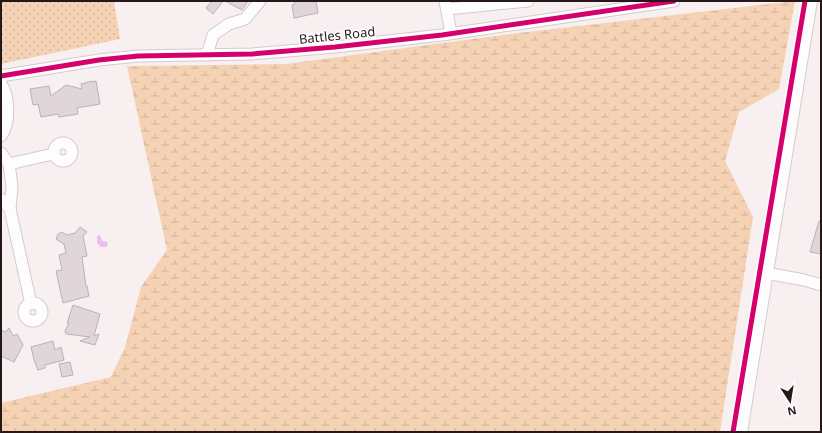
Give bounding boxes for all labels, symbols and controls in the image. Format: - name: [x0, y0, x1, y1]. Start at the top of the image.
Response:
- street label: Battles Road: [298, 22, 376, 48]
- north arrow: [770, 381, 810, 421]
- text: N: [786, 403, 798, 420]

